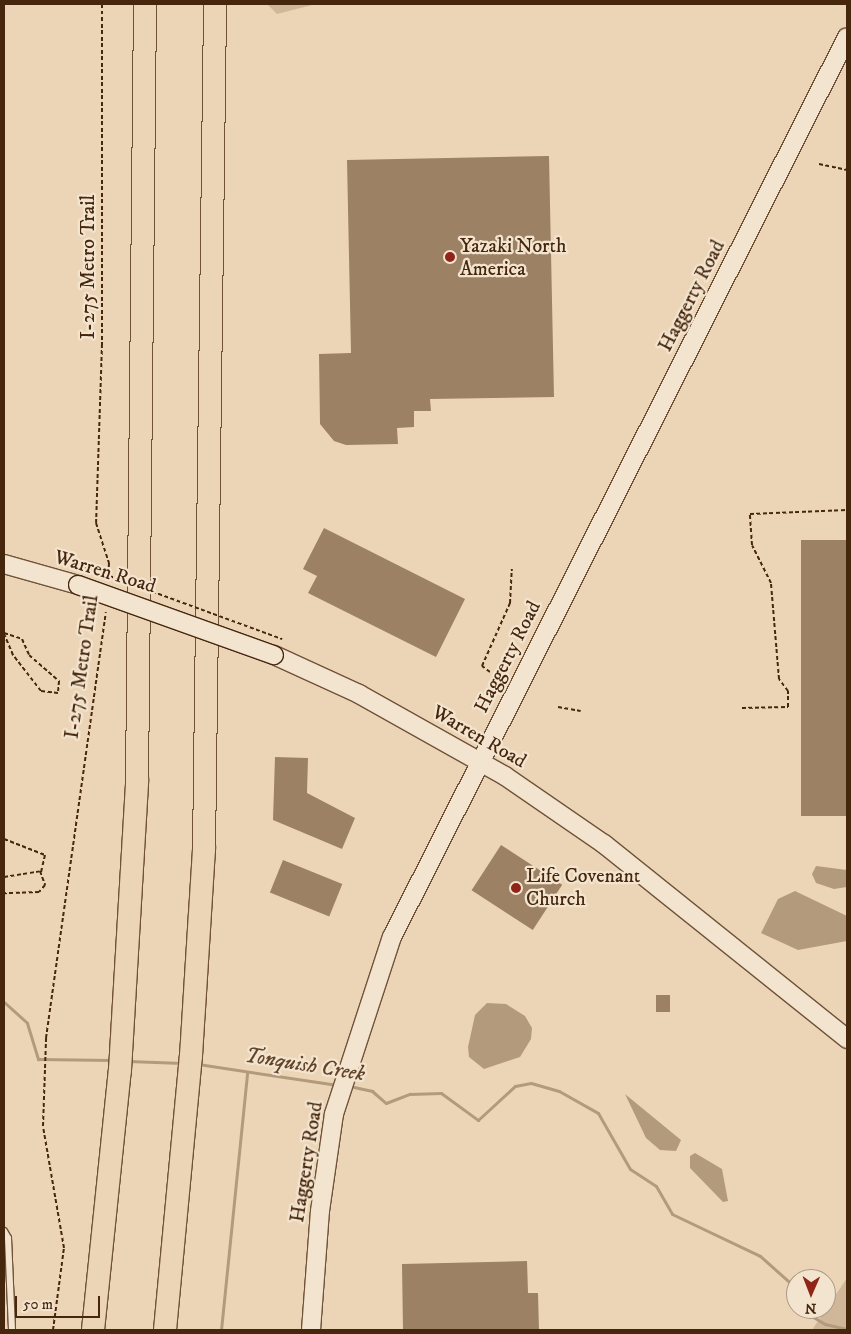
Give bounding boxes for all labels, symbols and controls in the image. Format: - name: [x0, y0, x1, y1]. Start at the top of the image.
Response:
- street label: I-275 Metro Trail: [76, 195, 100, 339]
- place label: Yazaki North America: [460, 234, 566, 281]
- street label: Haggerty Road: [654, 236, 730, 356]
- marker: Yazaki North America: [444, 251, 456, 263]
- street label: Warren Road: [51, 545, 159, 599]
- street label: I-275 Metro Trail: [60, 594, 104, 740]
- street label: Haggerty Road: [470, 597, 546, 717]
- street label: Warren Road: [428, 700, 530, 774]
- place label: Life Covenant Church: [526, 864, 640, 911]
- marker: Life Covenant Church: [510, 882, 522, 894]
- water label: Tonquish Creek: [243, 1043, 367, 1087]
- street label: Haggerty Road: [286, 1100, 328, 1224]
- north arrow: [786, 1269, 836, 1319]
- scale bar: [18, 1286, 102, 1318]
- text: 50 m: [23, 1295, 53, 1314]
- text: N: [805, 1299, 817, 1317]

